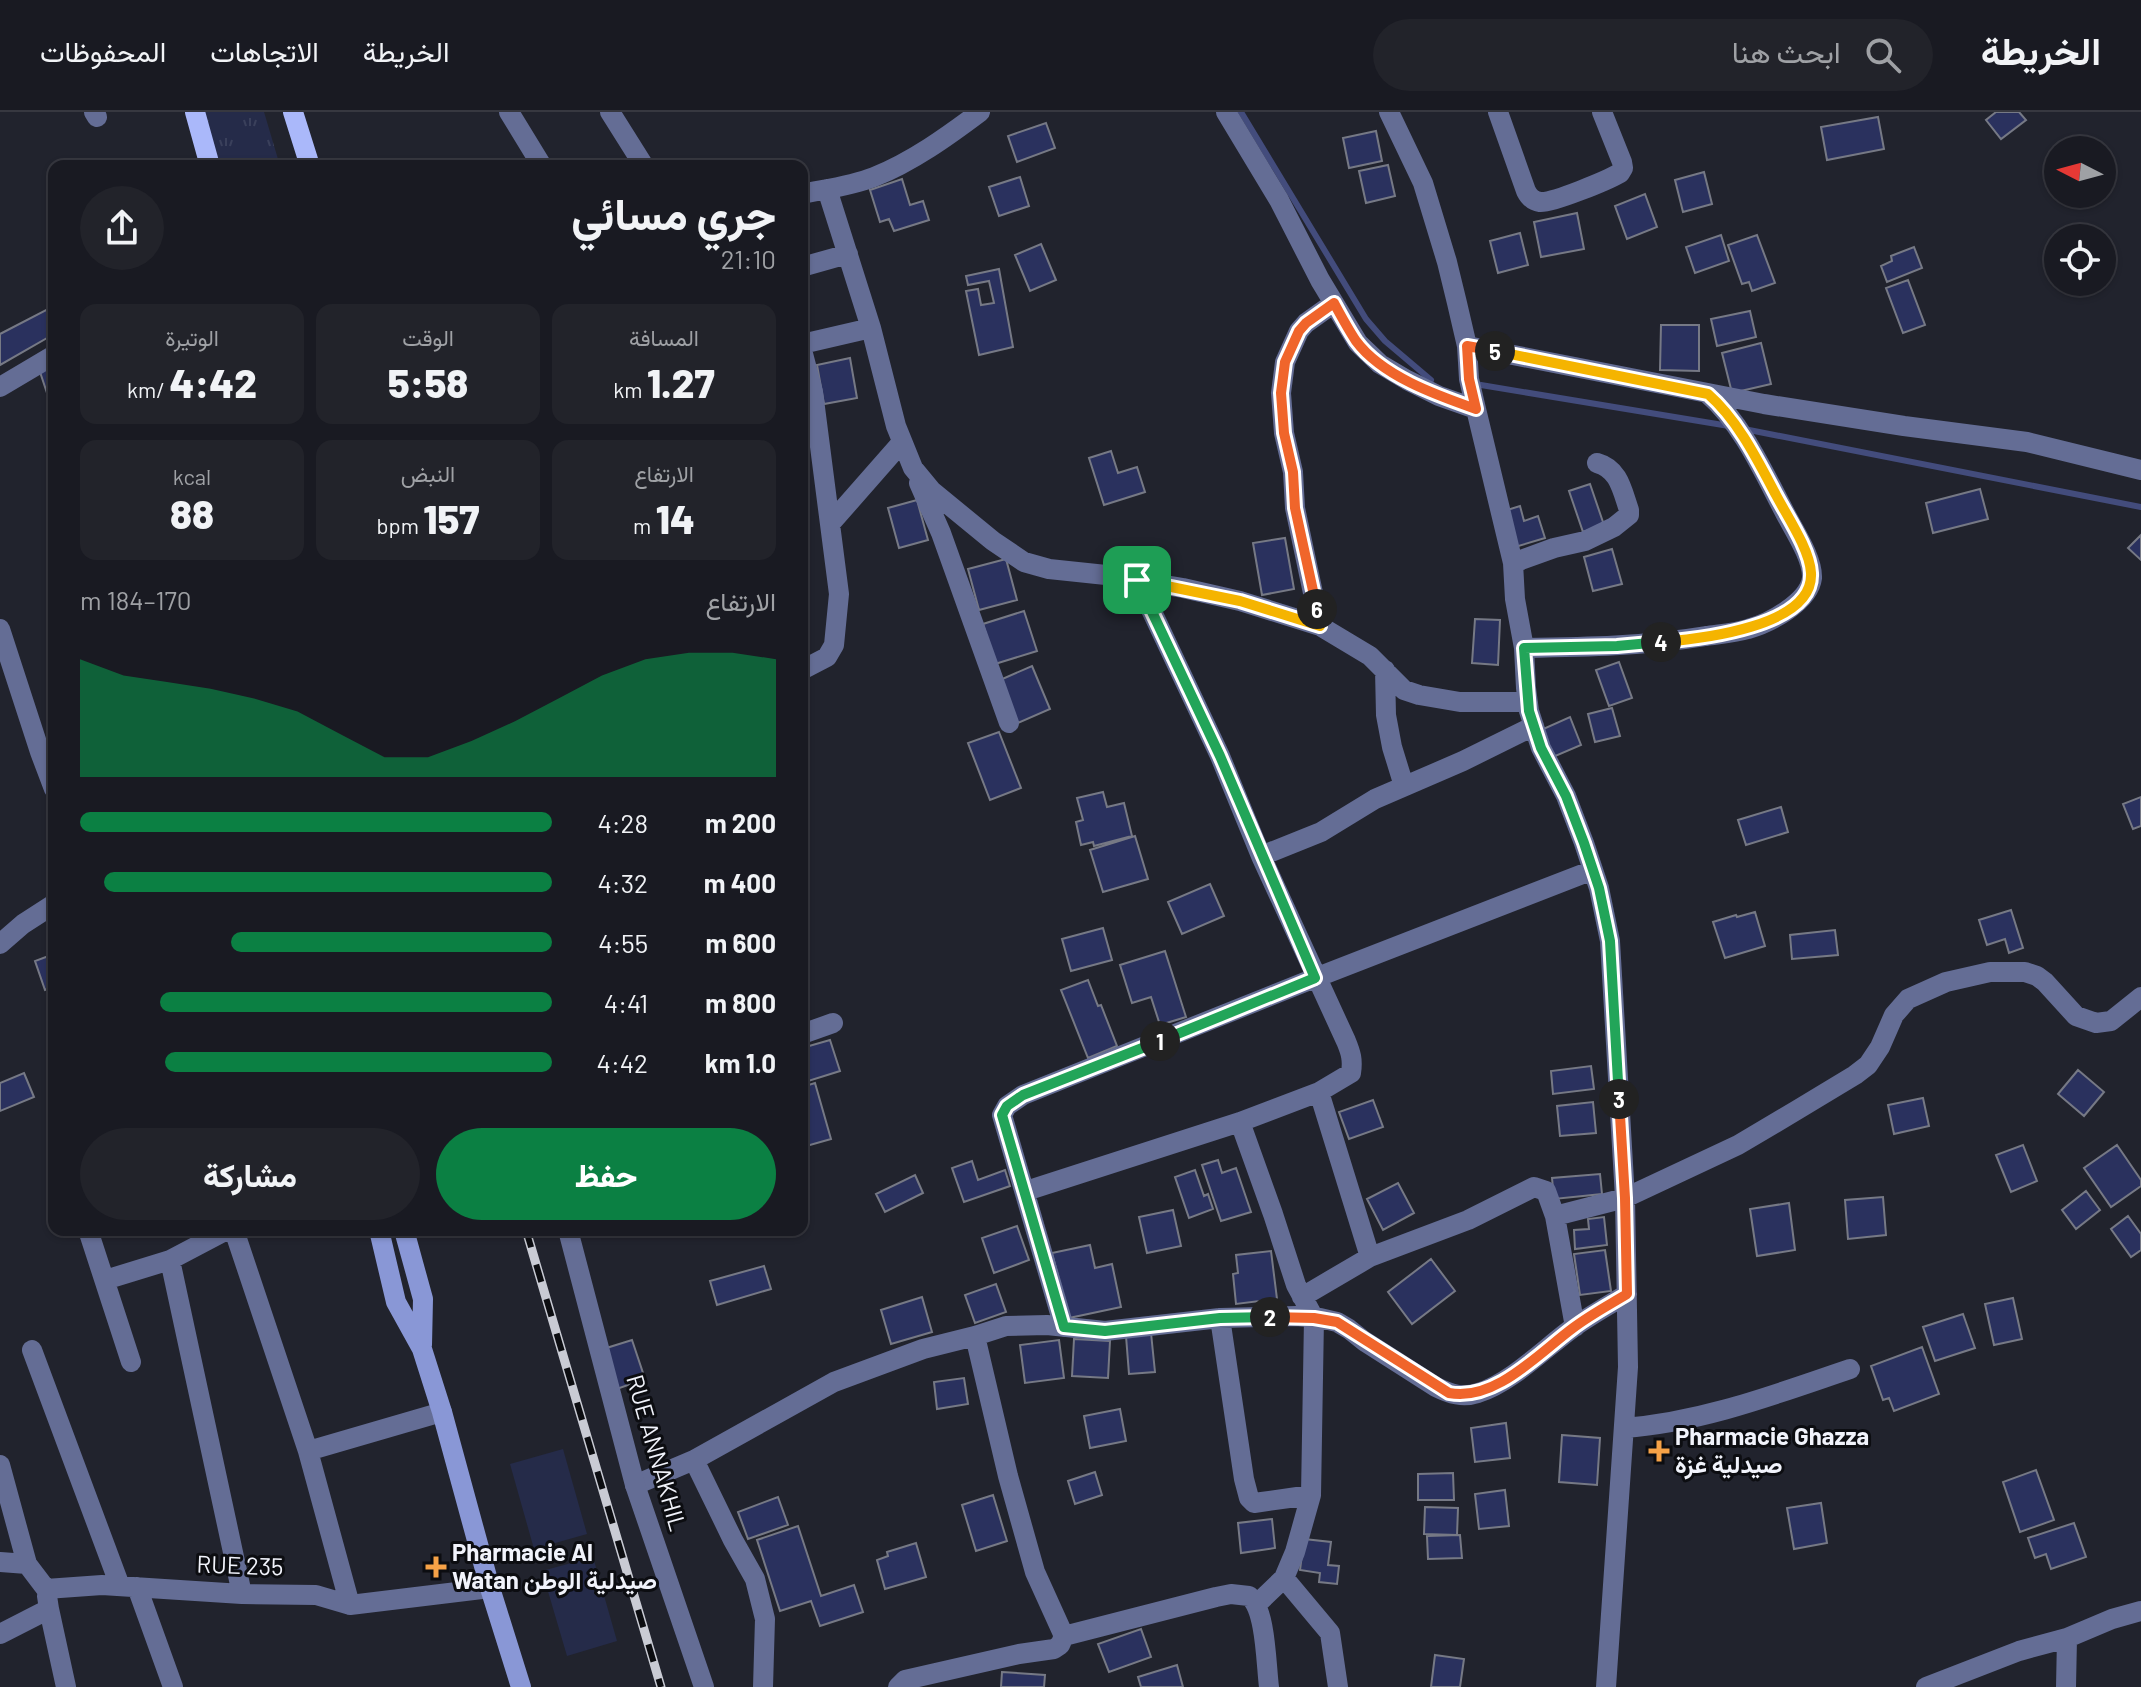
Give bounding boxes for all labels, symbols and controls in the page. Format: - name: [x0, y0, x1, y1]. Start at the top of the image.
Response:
- search box: [1373, 19, 1933, 91]
- text: الخريطة: [1981, 27, 2101, 73]
- text: ابحث هنا: [1732, 33, 1841, 69]
- icon: search: [1861, 33, 1905, 77]
- text: المحفوظات: [40, 34, 166, 68]
- text: الاتجاهات: [210, 34, 319, 68]
- text: الخريطة: [363, 34, 449, 68]
- north arrow: [2044, 136, 2116, 208]
- map controls: [2044, 136, 2116, 296]
- button: share: [80, 186, 164, 270]
- text: جري مسائي: [571, 186, 776, 239]
- button: locate: [2044, 224, 2116, 296]
- text: 21:10: [721, 243, 776, 274]
- text: الوتيرة: [165, 324, 219, 350]
- text: الوقت: [402, 324, 454, 350]
- text: المسافة: [629, 324, 699, 350]
- pin: 5: [1475, 331, 1515, 371]
- text: 5: [1489, 338, 1501, 364]
- text: 4:42: [169, 358, 257, 406]
- text: 5:58: [388, 358, 468, 406]
- text: 1.27: [647, 358, 715, 406]
- text: /km: [127, 376, 169, 402]
- text: km: [613, 376, 647, 402]
- text: النبض: [401, 460, 455, 486]
- text: الارتفاع: [634, 460, 694, 486]
- text: kcal: [173, 463, 211, 489]
- text: 88: [170, 489, 214, 537]
- text: 157: [423, 494, 480, 542]
- text: 14: [656, 494, 695, 542]
- text: bpm: [376, 512, 423, 538]
- text: m: [633, 512, 656, 538]
- pin: [1103, 546, 1171, 614]
- icon: arrive: [1115, 558, 1159, 602]
- text: 170–184 m: [80, 584, 192, 615]
- text: الارتفاع: [705, 585, 776, 616]
- pin: 6: [1297, 589, 1337, 629]
- text: 6: [1311, 596, 1323, 622]
- pin: 4: [1641, 622, 1681, 662]
- text: 4: [1654, 629, 1668, 655]
- text: 4:28: [597, 807, 648, 838]
- text: 200 m: [705, 807, 776, 838]
- text: 4:32: [598, 867, 648, 898]
- text: 400 m: [704, 867, 776, 898]
- text: 4:55: [598, 927, 648, 958]
- text: 600 m: [705, 927, 776, 958]
- text: 4:41: [604, 987, 648, 1018]
- text: 800 m: [705, 987, 776, 1018]
- pin: 1: [1140, 1021, 1180, 1061]
- text: 1: [1156, 1028, 1164, 1054]
- text: 4:42: [597, 1047, 648, 1078]
- text: 1.0 km: [705, 1047, 776, 1078]
- pin: 3: [1599, 1079, 1639, 1119]
- text: 3: [1613, 1086, 1625, 1112]
- button: مشاركة: [80, 1128, 420, 1220]
- button: حفظ: [436, 1128, 776, 1220]
- pin: 2: [1250, 1297, 1290, 1337]
- text: 2: [1264, 1304, 1276, 1330]
- street label: RUE ANNAKHIL: [621, 1371, 694, 1534]
- place label: Pharmacie Ghazza صيدلية غزة: [1675, 1421, 1869, 1480]
- marker: Pharmacie Ghazza صيدلية غزة: [1650, 1442, 1668, 1460]
- place label: Pharmacie Al Watan صيدلية الوطن: [452, 1537, 657, 1596]
- street label: RUE 235: [196, 1548, 284, 1581]
- marker: Pharmacie Al Watan صيدلية الوطن: [427, 1558, 445, 1576]

